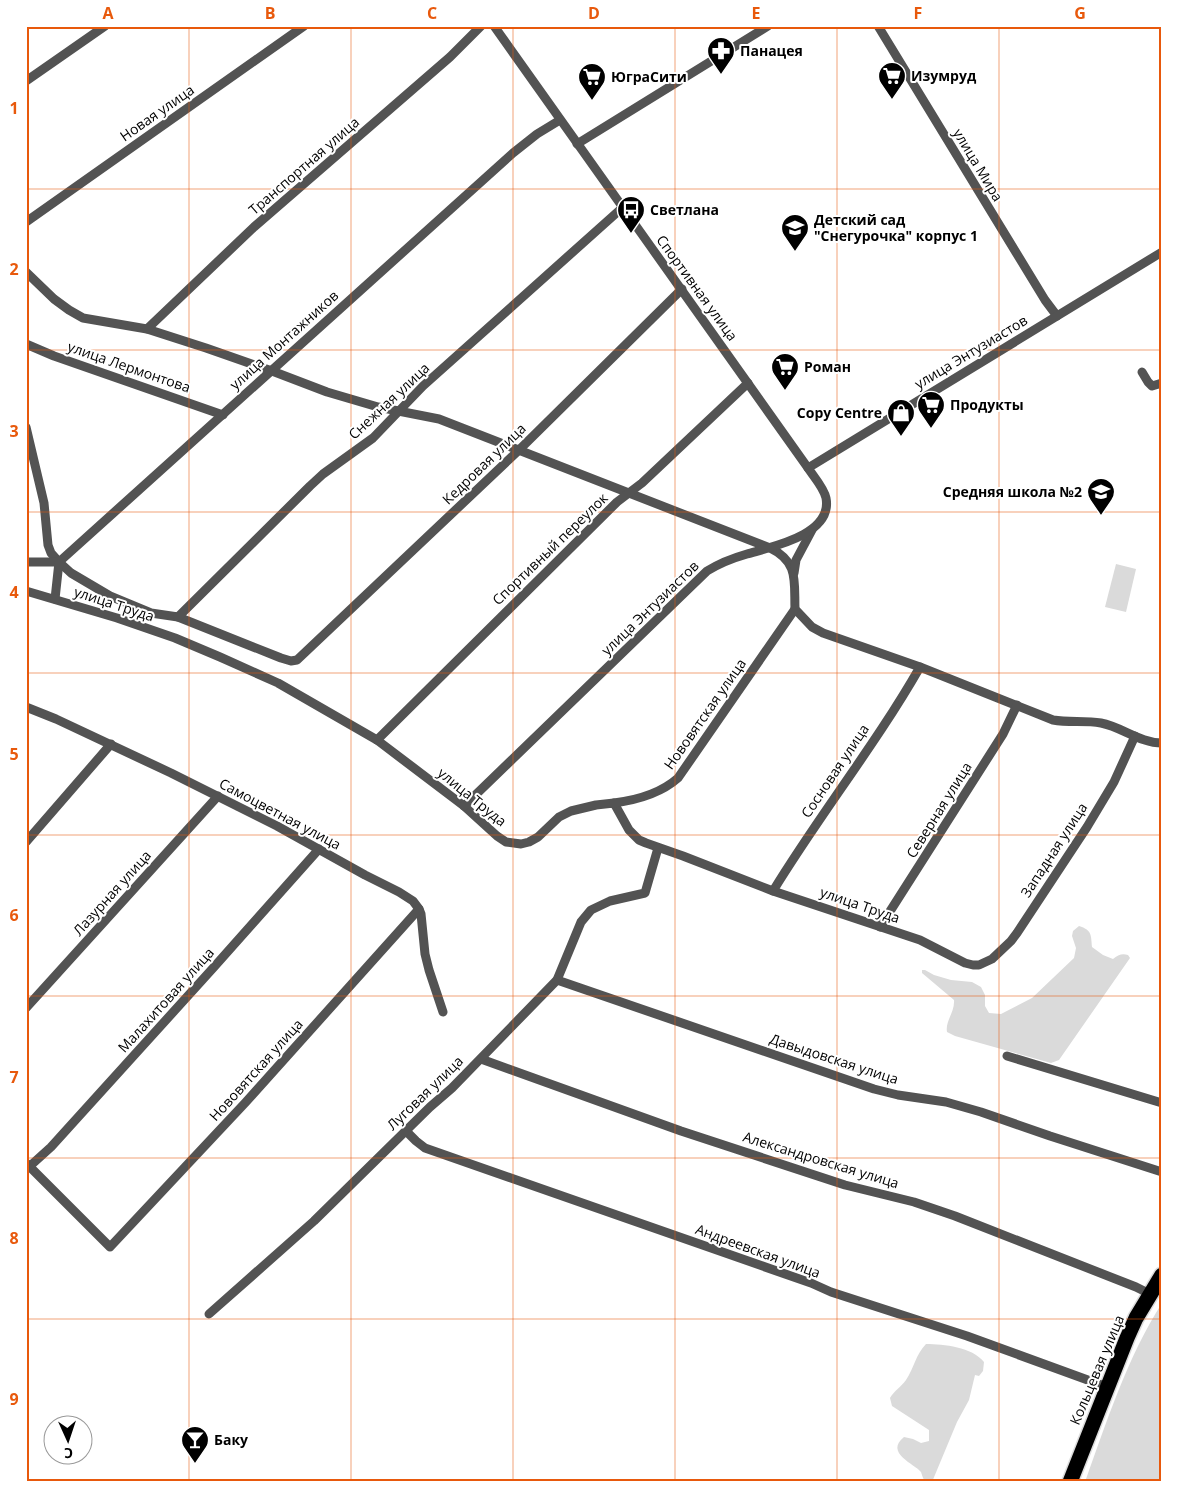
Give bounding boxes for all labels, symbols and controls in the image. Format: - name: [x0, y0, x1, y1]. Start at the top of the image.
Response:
- text: A: [102, 2, 114, 24]
- text: B: [265, 2, 275, 24]
- text: C: [427, 2, 437, 24]
- text: D: [588, 2, 600, 24]
- text: E: [752, 2, 761, 24]
- text: F: [914, 2, 922, 24]
- text: G: [1074, 2, 1086, 24]
- pharmacy icon: Панацея: [706, 36, 736, 75]
- place label: Панацея: [740, 41, 803, 60]
- supermarket icon: Изумруд: [877, 61, 907, 100]
- supermarket icon: ЮграСити: [577, 62, 607, 101]
- place label: Изумруд: [911, 66, 977, 85]
- place label: ЮграСити: [611, 67, 687, 86]
- street label: Новая улица: [116, 80, 198, 145]
- text: 1: [9, 97, 19, 119]
- street label: Транспортная улица: [244, 112, 363, 219]
- street label: улица Мира: [949, 125, 1008, 205]
- bus stop icon: Светлана: [616, 195, 646, 234]
- place label: Светлана: [650, 200, 719, 219]
- place label: Детский сад "Снегурочка" корпус 1: [814, 210, 978, 245]
- school or university icon: Детский сад "Снегурочка" корпус 1: [780, 213, 810, 252]
- street label: Спортивная улица: [653, 231, 742, 344]
- text: 2: [9, 258, 19, 280]
- street label: улица Монтажников: [225, 286, 342, 394]
- street label: улица Энтузиастов: [911, 310, 1031, 393]
- street label: улица Лермонтова: [65, 337, 193, 396]
- supermarket icon: Роман: [770, 352, 800, 391]
- place label: Роман: [804, 357, 851, 376]
- street label: Снежная улица: [344, 358, 433, 443]
- supermarket icon: Продукты: [916, 390, 946, 429]
- place label: Продукты: [950, 395, 1024, 414]
- shop icon: Copy Centre: [886, 398, 916, 437]
- place label: Copy Centre: [797, 403, 882, 422]
- street label: Кедровая улица: [438, 419, 529, 508]
- text: 3: [9, 420, 19, 442]
- school or university icon: Средняя школа №2: [1086, 477, 1116, 516]
- place label: Средняя школа №2: [943, 482, 1082, 501]
- street label: Спортивный переулок: [488, 488, 612, 609]
- street label: улица Энтузиастов: [597, 556, 703, 659]
- text: 4: [9, 581, 19, 603]
- street label: улица Труда: [72, 582, 157, 625]
- street label: Нововятская улица: [659, 655, 750, 773]
- street label: Сосновая улица: [796, 720, 873, 821]
- text: 5: [9, 743, 19, 765]
- street label: Северная улица: [901, 758, 976, 861]
- street label: улица Труда: [434, 763, 511, 830]
- street label: Самоцветная улица: [216, 773, 344, 854]
- street label: Западная улица: [1016, 799, 1091, 901]
- street label: Лазурная улица: [68, 846, 155, 939]
- street label: улица Труда: [818, 882, 903, 927]
- text: 6: [9, 904, 19, 926]
- street label: Малахитовая улица: [113, 943, 218, 1056]
- street label: Нововятская улица: [205, 1015, 307, 1125]
- street label: Давыдовская улица: [767, 1029, 901, 1088]
- street label: Луговая улица: [382, 1051, 467, 1134]
- text: 7: [9, 1066, 19, 1088]
- street label: Александровская улица: [741, 1127, 901, 1192]
- street label: Андреевская улица: [693, 1219, 823, 1282]
- text: 8: [9, 1227, 19, 1249]
- street label: Кольцевая улица: [1065, 1312, 1128, 1428]
- text: 9: [9, 1388, 19, 1410]
- north arrow: [42, 1416, 92, 1466]
- bar icon: Баку: [180, 1425, 210, 1464]
- place label: Баку: [214, 1430, 248, 1449]
- text: С: [64, 1444, 74, 1463]

